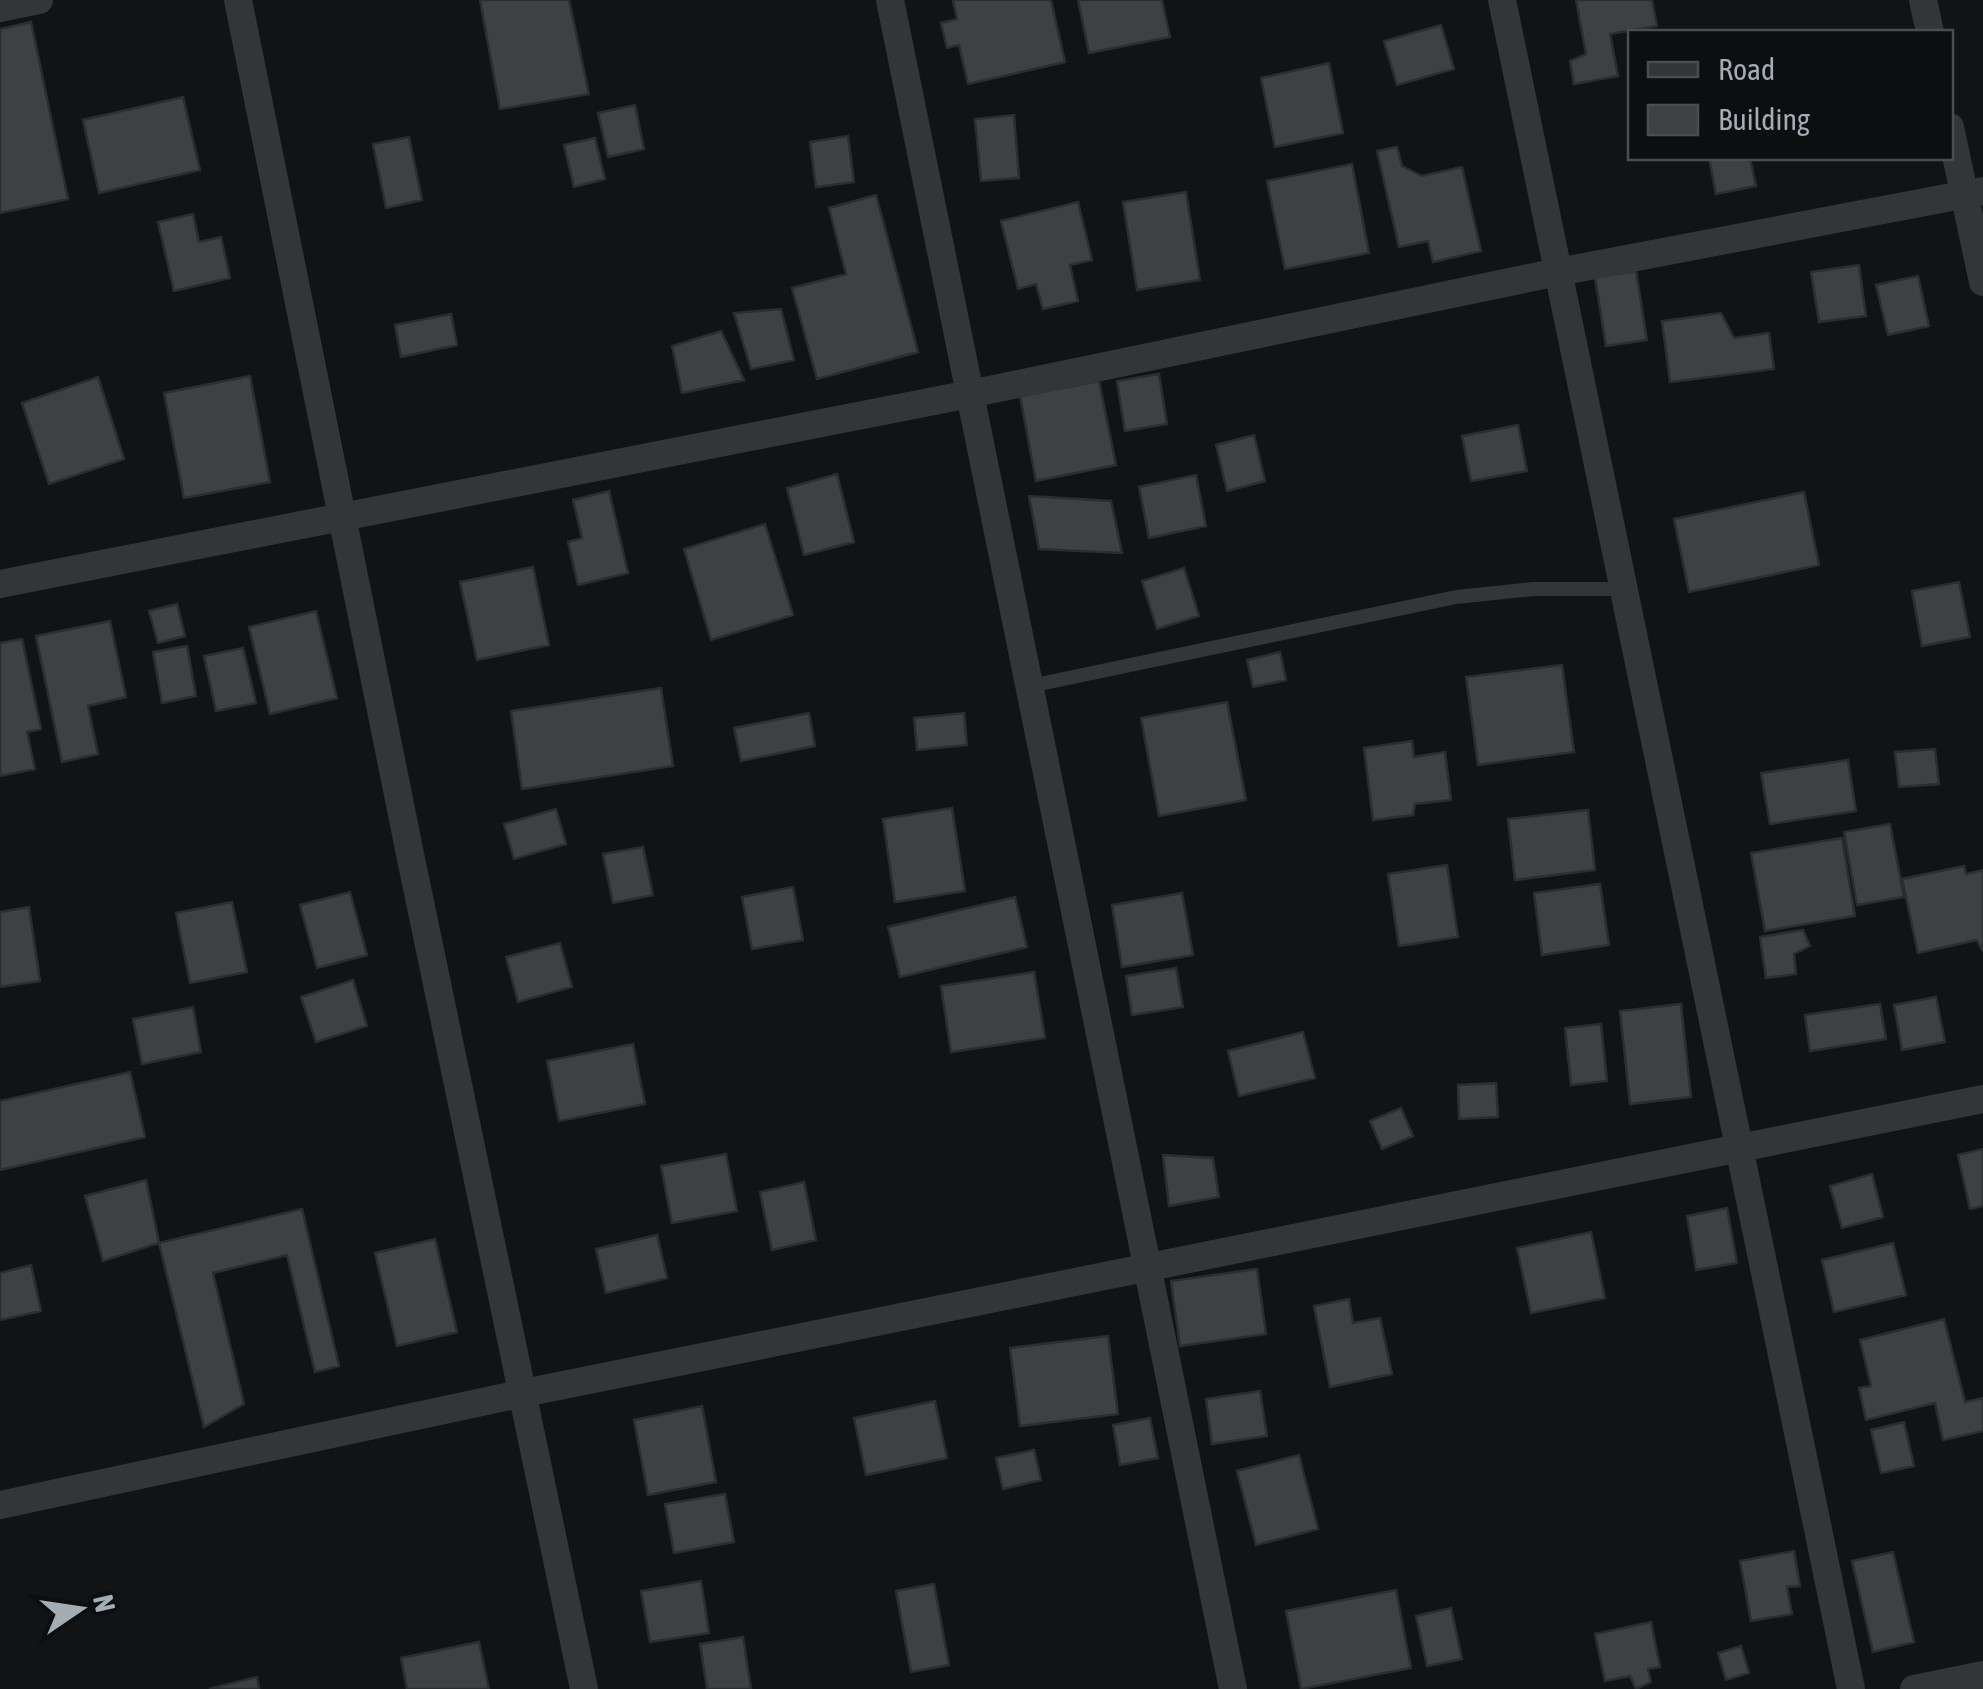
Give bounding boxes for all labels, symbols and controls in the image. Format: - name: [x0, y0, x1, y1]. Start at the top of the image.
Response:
- legend: [1628, 30, 1953, 160]
- text: Road: [1718, 52, 1775, 86]
- text: Building: [1718, 102, 1810, 136]
- north arrow: [30, 1559, 130, 1659]
- text: N: [87, 1592, 122, 1615]

